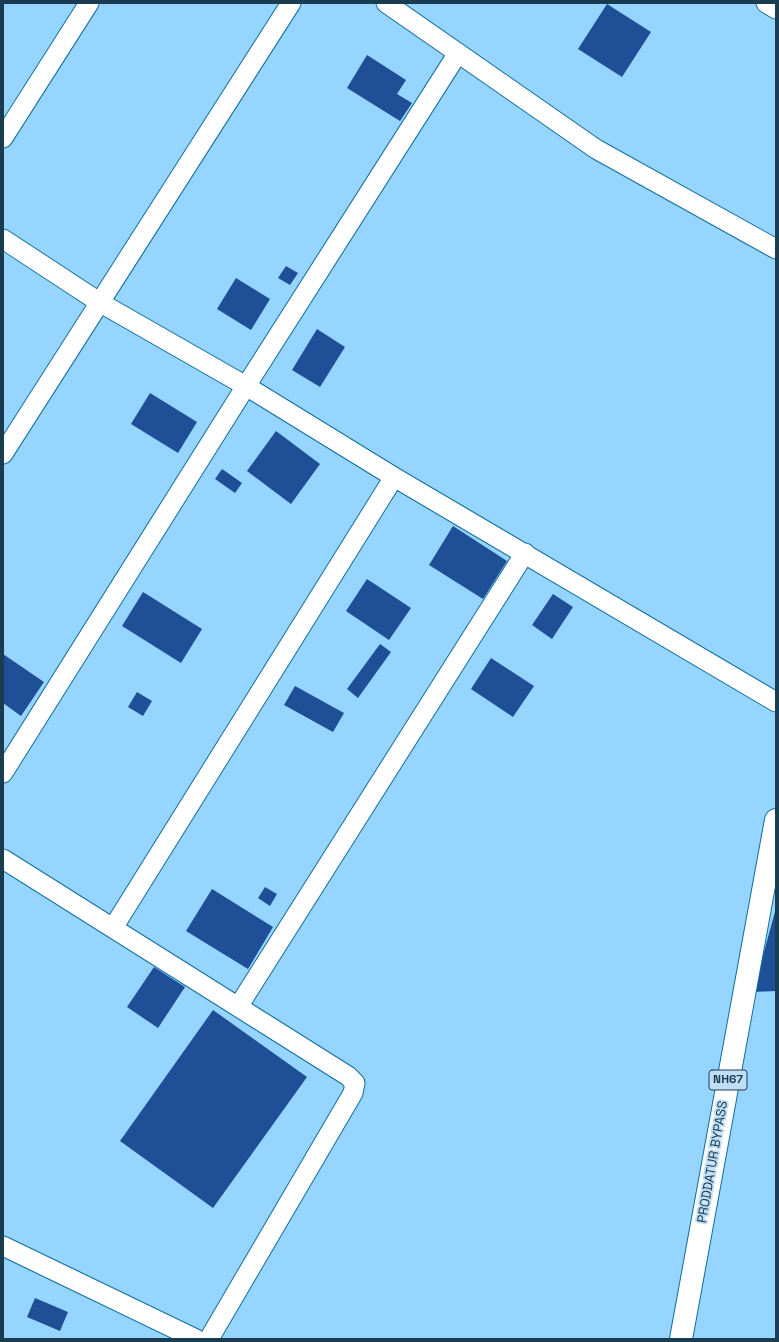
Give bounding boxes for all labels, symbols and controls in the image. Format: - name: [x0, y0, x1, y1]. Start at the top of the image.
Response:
- road number: NH67: [709, 1070, 747, 1090]
- street label: PRODDATUR BYPASS: [695, 1100, 731, 1224]

